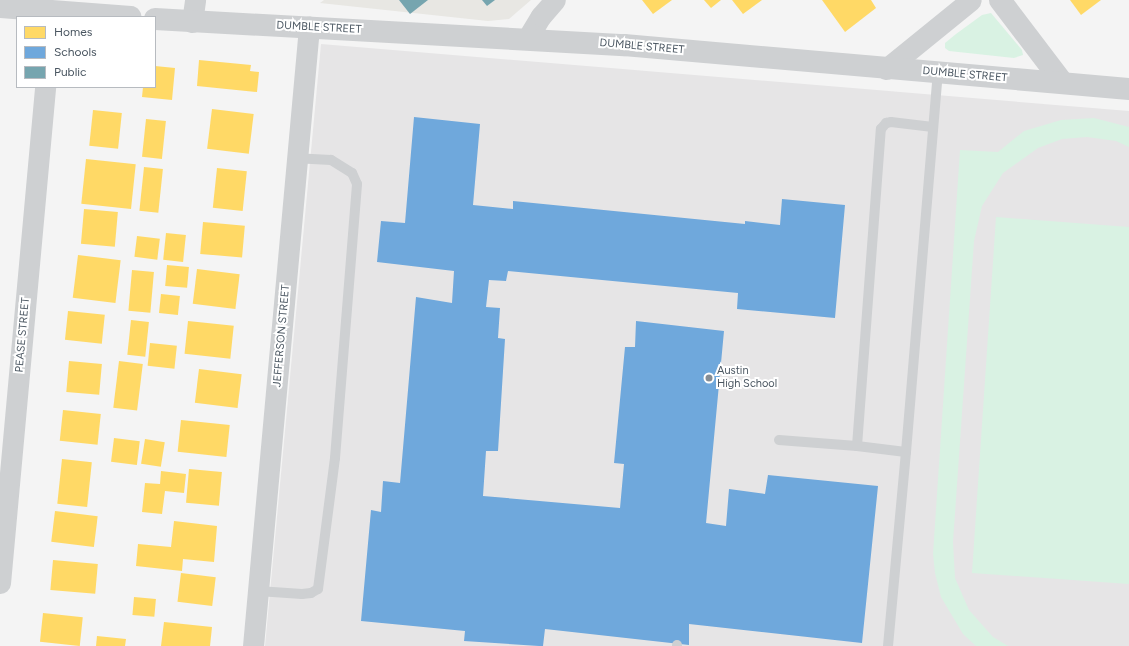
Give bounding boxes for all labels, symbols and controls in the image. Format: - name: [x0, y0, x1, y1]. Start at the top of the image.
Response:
- legend: [16, 16, 156, 88]
- street label: DUMBLE STREET: [276, 19, 362, 37]
- text: Homes: [54, 25, 92, 39]
- street label: DUMBLE STREET: [599, 37, 685, 57]
- text: Schools: [54, 45, 97, 59]
- text: Public: [54, 65, 87, 79]
- street label: DUMBLE STREET: [922, 65, 1008, 85]
- street label: JEFFERSON STREET: [271, 284, 293, 388]
- street label: PEASE STREET: [13, 297, 33, 373]
- place label: Austin High School: [717, 365, 777, 391]
- marker: Austin High School: [704, 373, 714, 383]

